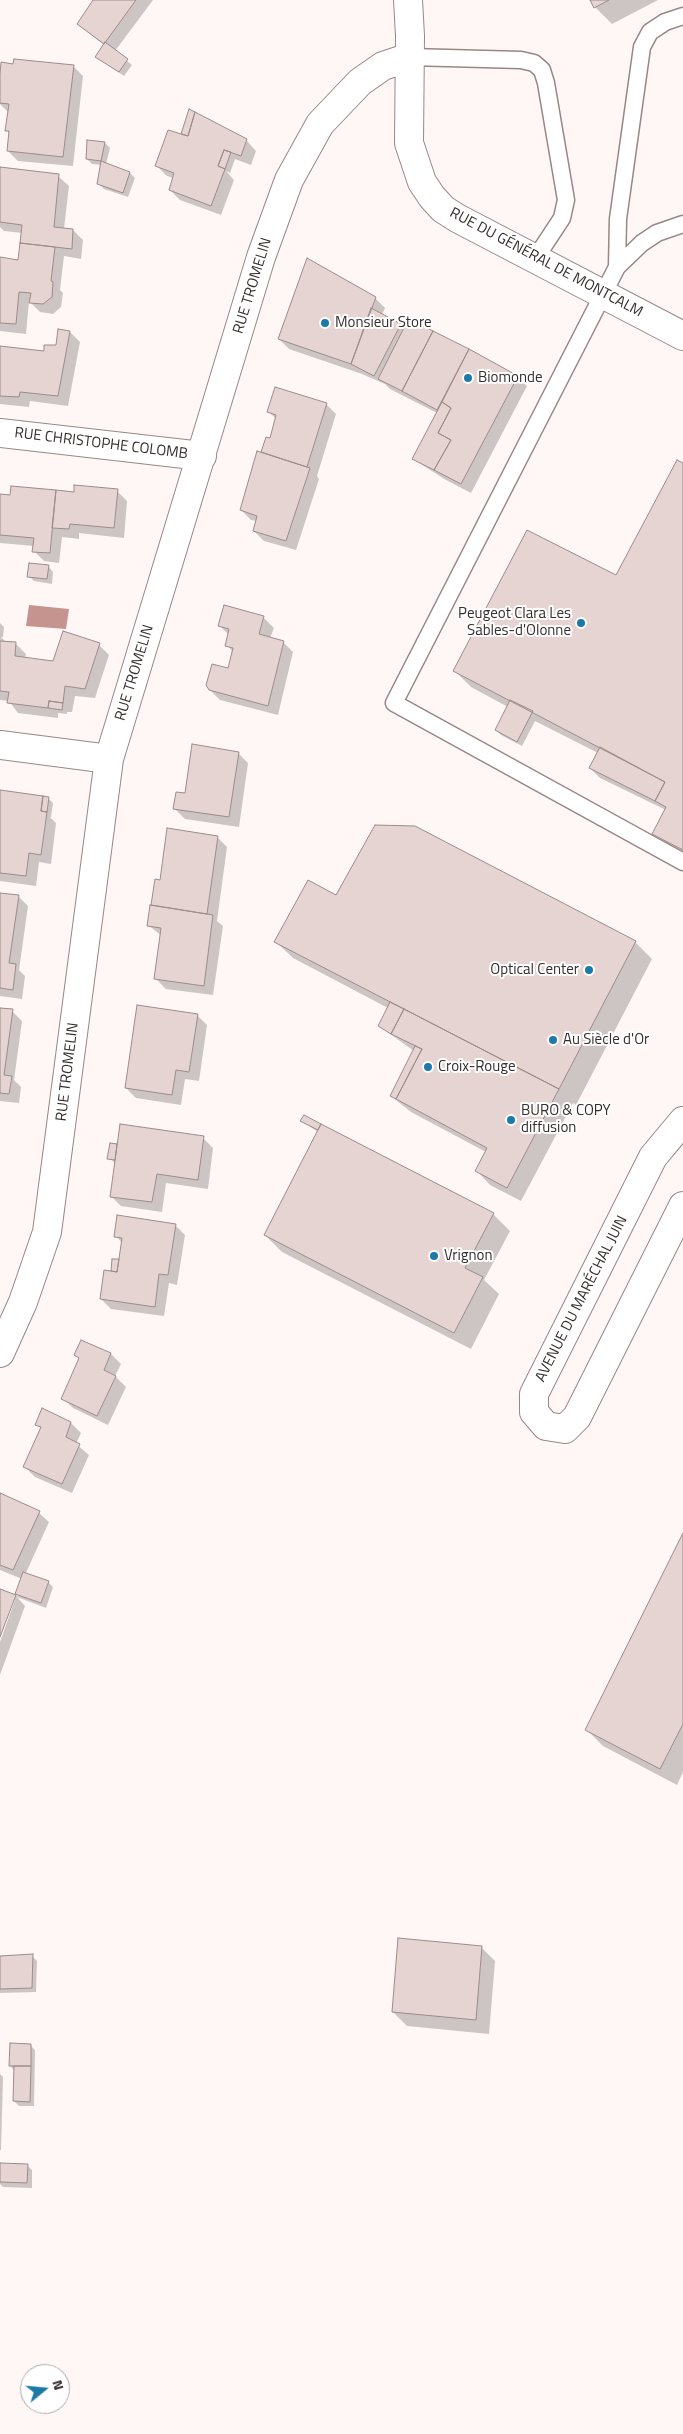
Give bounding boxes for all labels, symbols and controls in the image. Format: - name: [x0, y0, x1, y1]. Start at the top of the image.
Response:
- street label: RUE DU GÉNÉRAL DE MONTCALM: [446, 204, 646, 322]
- street label: RUE TROMELIN: [230, 236, 276, 336]
- place label: Monsieur Store: [335, 314, 432, 332]
- marker: Monsieur Store: [319, 317, 331, 329]
- place label: Biomonde: [478, 369, 542, 387]
- marker: Biomonde: [462, 372, 474, 384]
- street label: RUE CHRISTOPHE COLOMB: [13, 424, 189, 464]
- place label: Peugeot Clara Les Sables-d'Olonne: [458, 605, 571, 640]
- marker: Peugeot Clara Les Sables-d'Olonne: [575, 617, 587, 629]
- street label: RUE TROMELIN: [112, 623, 158, 723]
- place label: Optical Center: [490, 961, 579, 979]
- marker: Optical Center: [583, 964, 595, 976]
- street label: RUE TROMELIN: [53, 1022, 83, 1122]
- place label: Au Siècle d'Or: [563, 1031, 649, 1049]
- marker: Au Siècle d'Or: [547, 1034, 559, 1046]
- place label: Croix-Rouge: [438, 1058, 515, 1076]
- marker: Croix-Rouge: [422, 1061, 434, 1073]
- place label: BURO & COPY diffusion: [521, 1102, 611, 1137]
- marker: BURO & COPY diffusion: [505, 1114, 517, 1126]
- street label: AVENUE DU MARÉCHAL JUIN: [532, 1213, 632, 1385]
- place label: Vrignon: [444, 1247, 493, 1265]
- marker: Vrignon: [428, 1250, 440, 1262]
- north arrow: [20, 2364, 70, 2414]
- text: N: [47, 2377, 70, 2392]

